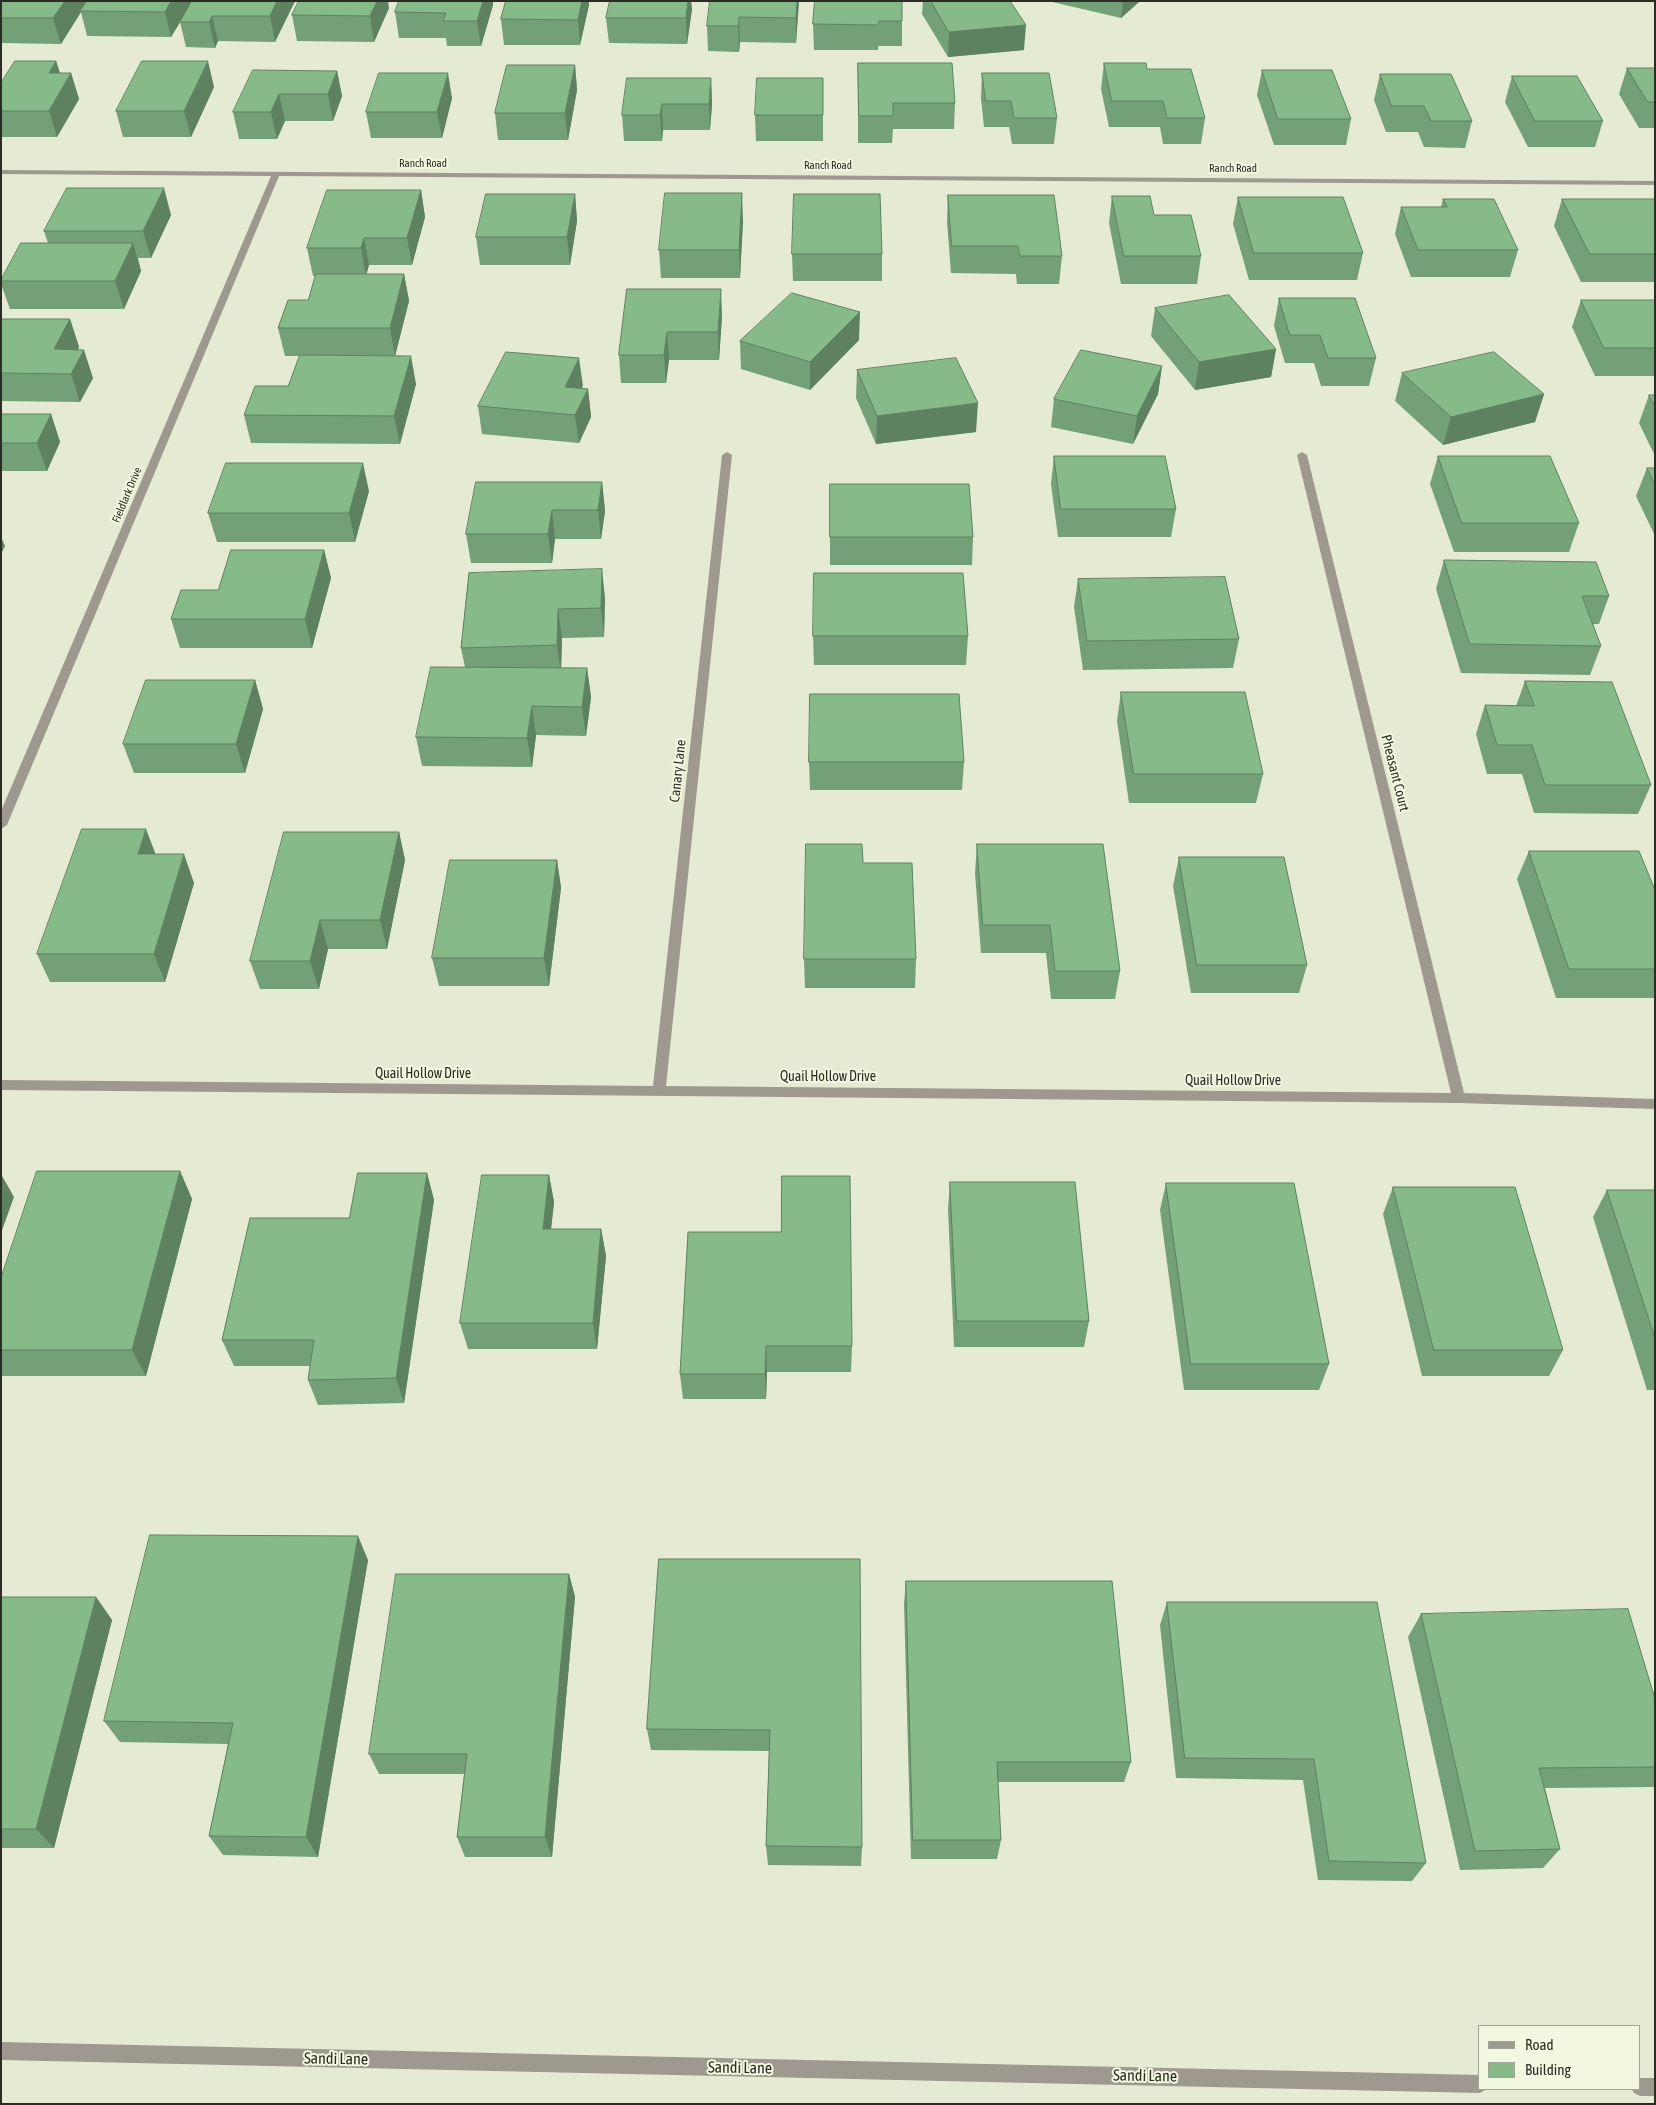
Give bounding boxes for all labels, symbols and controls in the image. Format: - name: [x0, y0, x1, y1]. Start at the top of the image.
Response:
- street label: Ranch Road: [399, 157, 447, 171]
- street label: Ranch Road: [804, 159, 852, 173]
- street label: Ranch Road: [1209, 162, 1257, 176]
- street label: Fieldlark Drive: [109, 465, 145, 525]
- street label: Pheasant Court: [1377, 733, 1413, 813]
- street label: Canary Lane: [666, 739, 690, 803]
- street label: Quail Hollow Drive: [375, 1066, 471, 1082]
- street label: Quail Hollow Drive: [780, 1069, 876, 1085]
- street label: Quail Hollow Drive: [1185, 1073, 1281, 1089]
- legend: [1478, 2025, 1641, 2090]
- text: Road: [1525, 2036, 1554, 2053]
- street label: Sandi Lane: [304, 2049, 368, 2069]
- street label: Sandi Lane: [708, 2058, 772, 2078]
- text: Building: [1525, 2061, 1571, 2078]
- street label: Sandi Lane: [1113, 2066, 1177, 2086]

